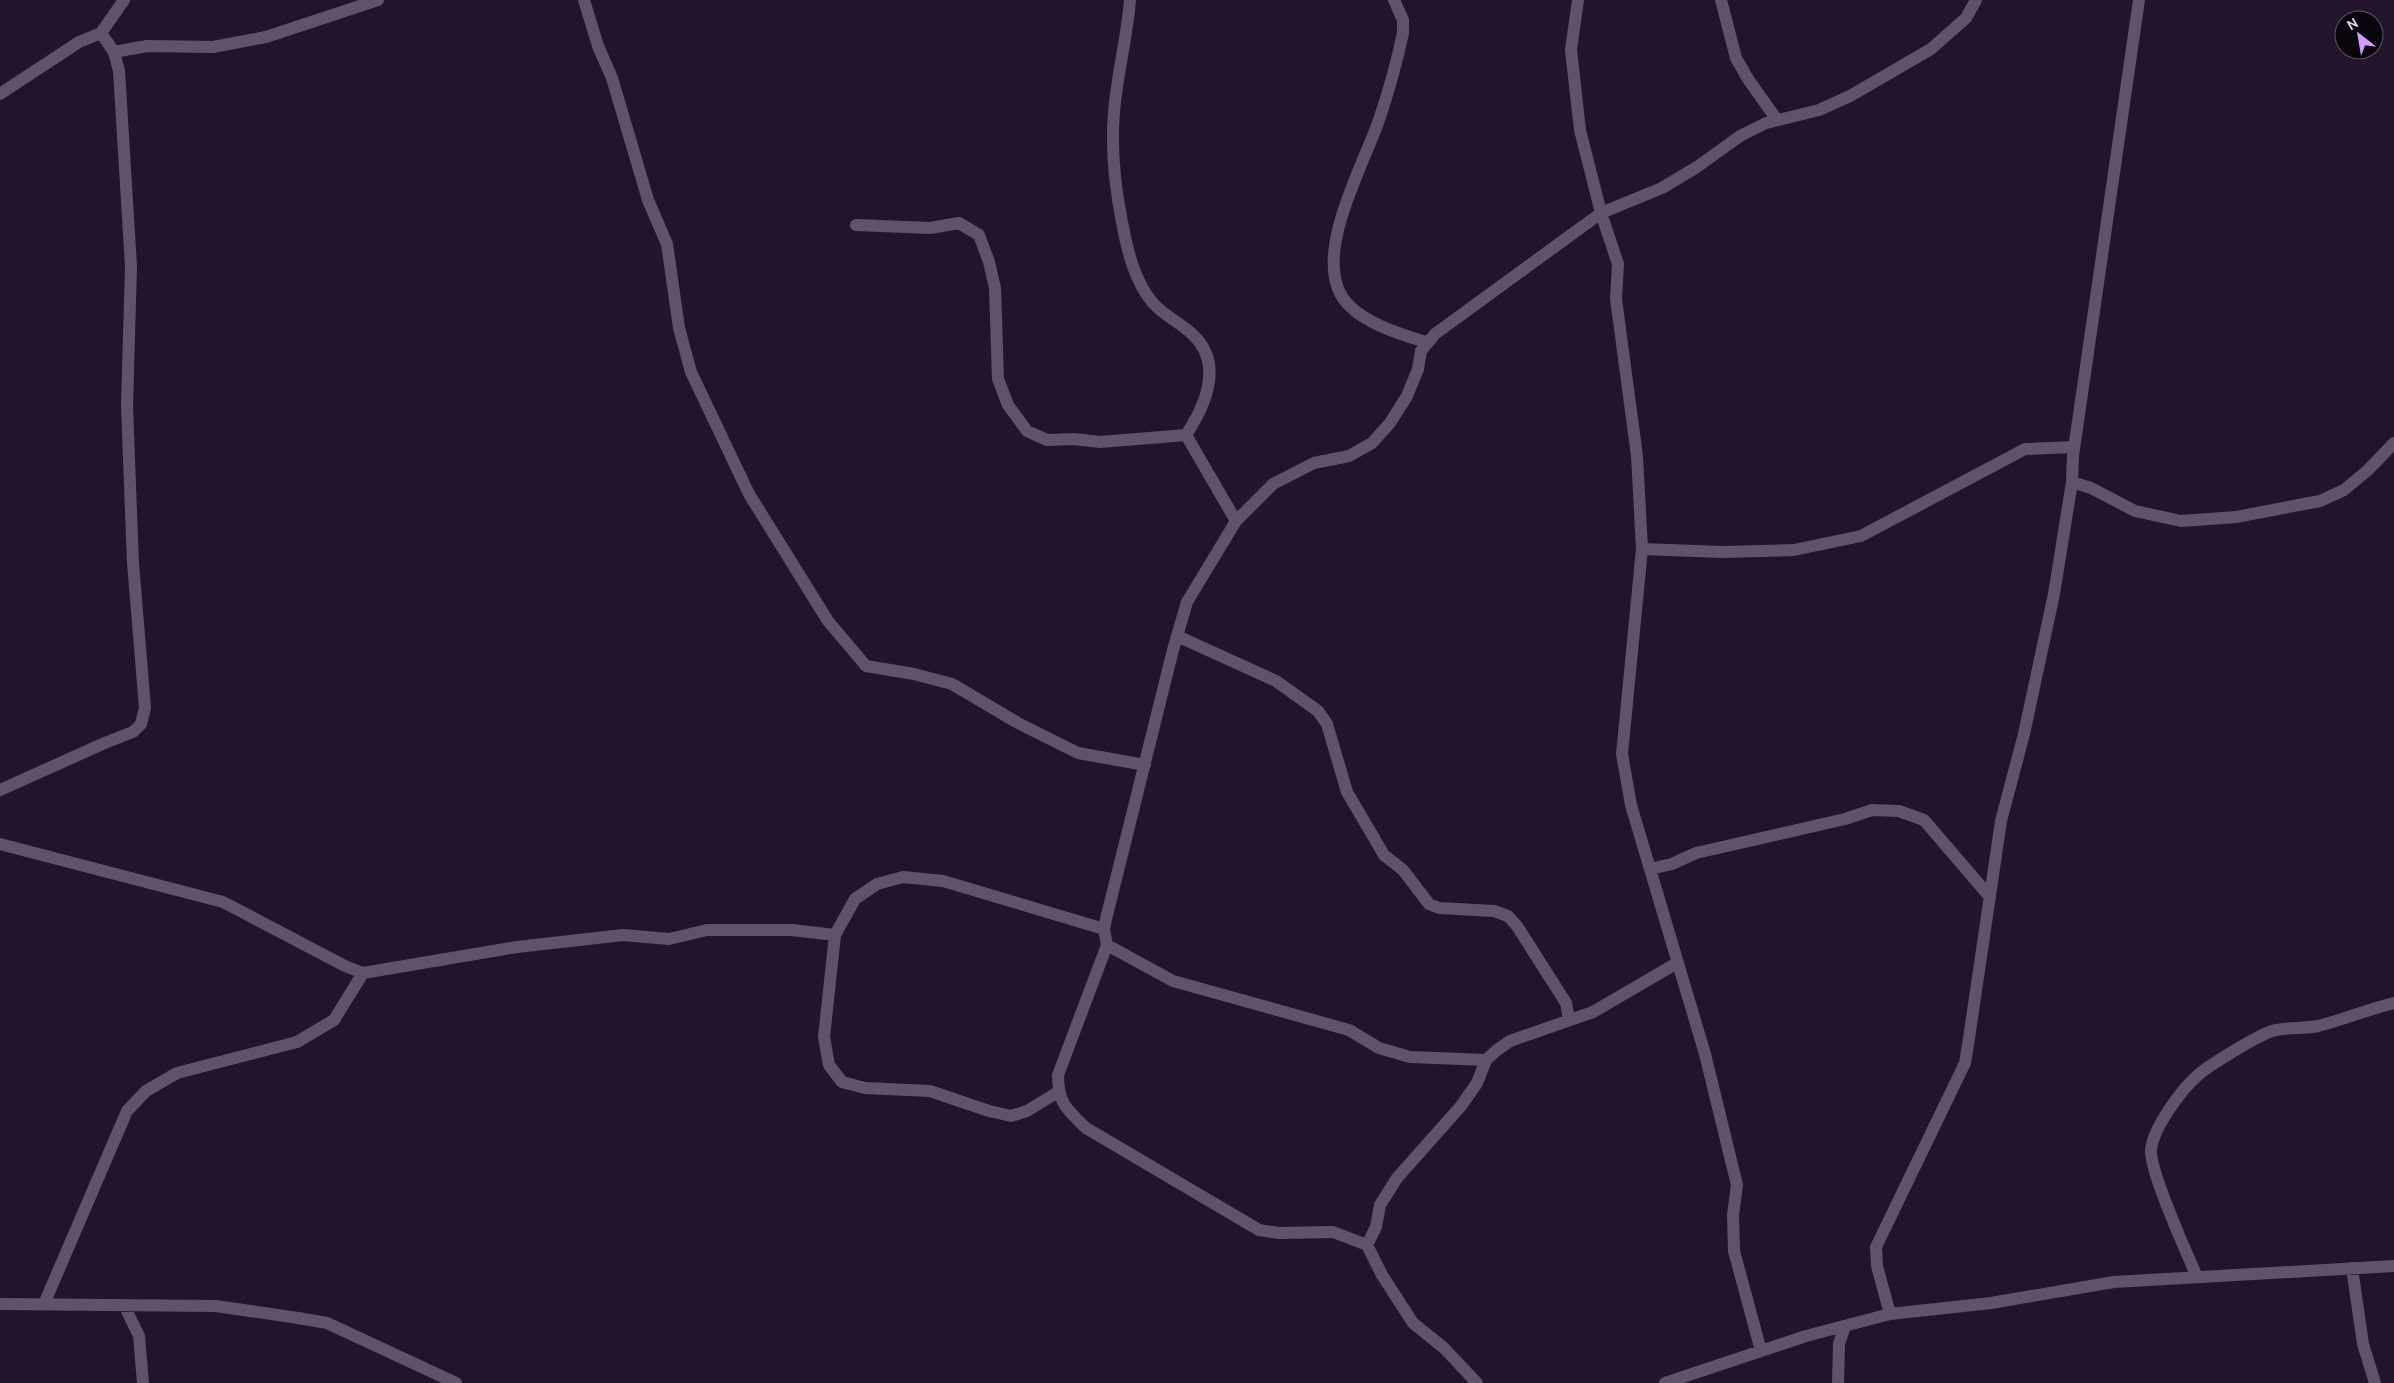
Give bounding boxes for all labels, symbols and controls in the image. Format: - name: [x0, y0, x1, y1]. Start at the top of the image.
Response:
- north arrow: [2334, 10, 2384, 60]
- text: N: [2343, 14, 2361, 34]

